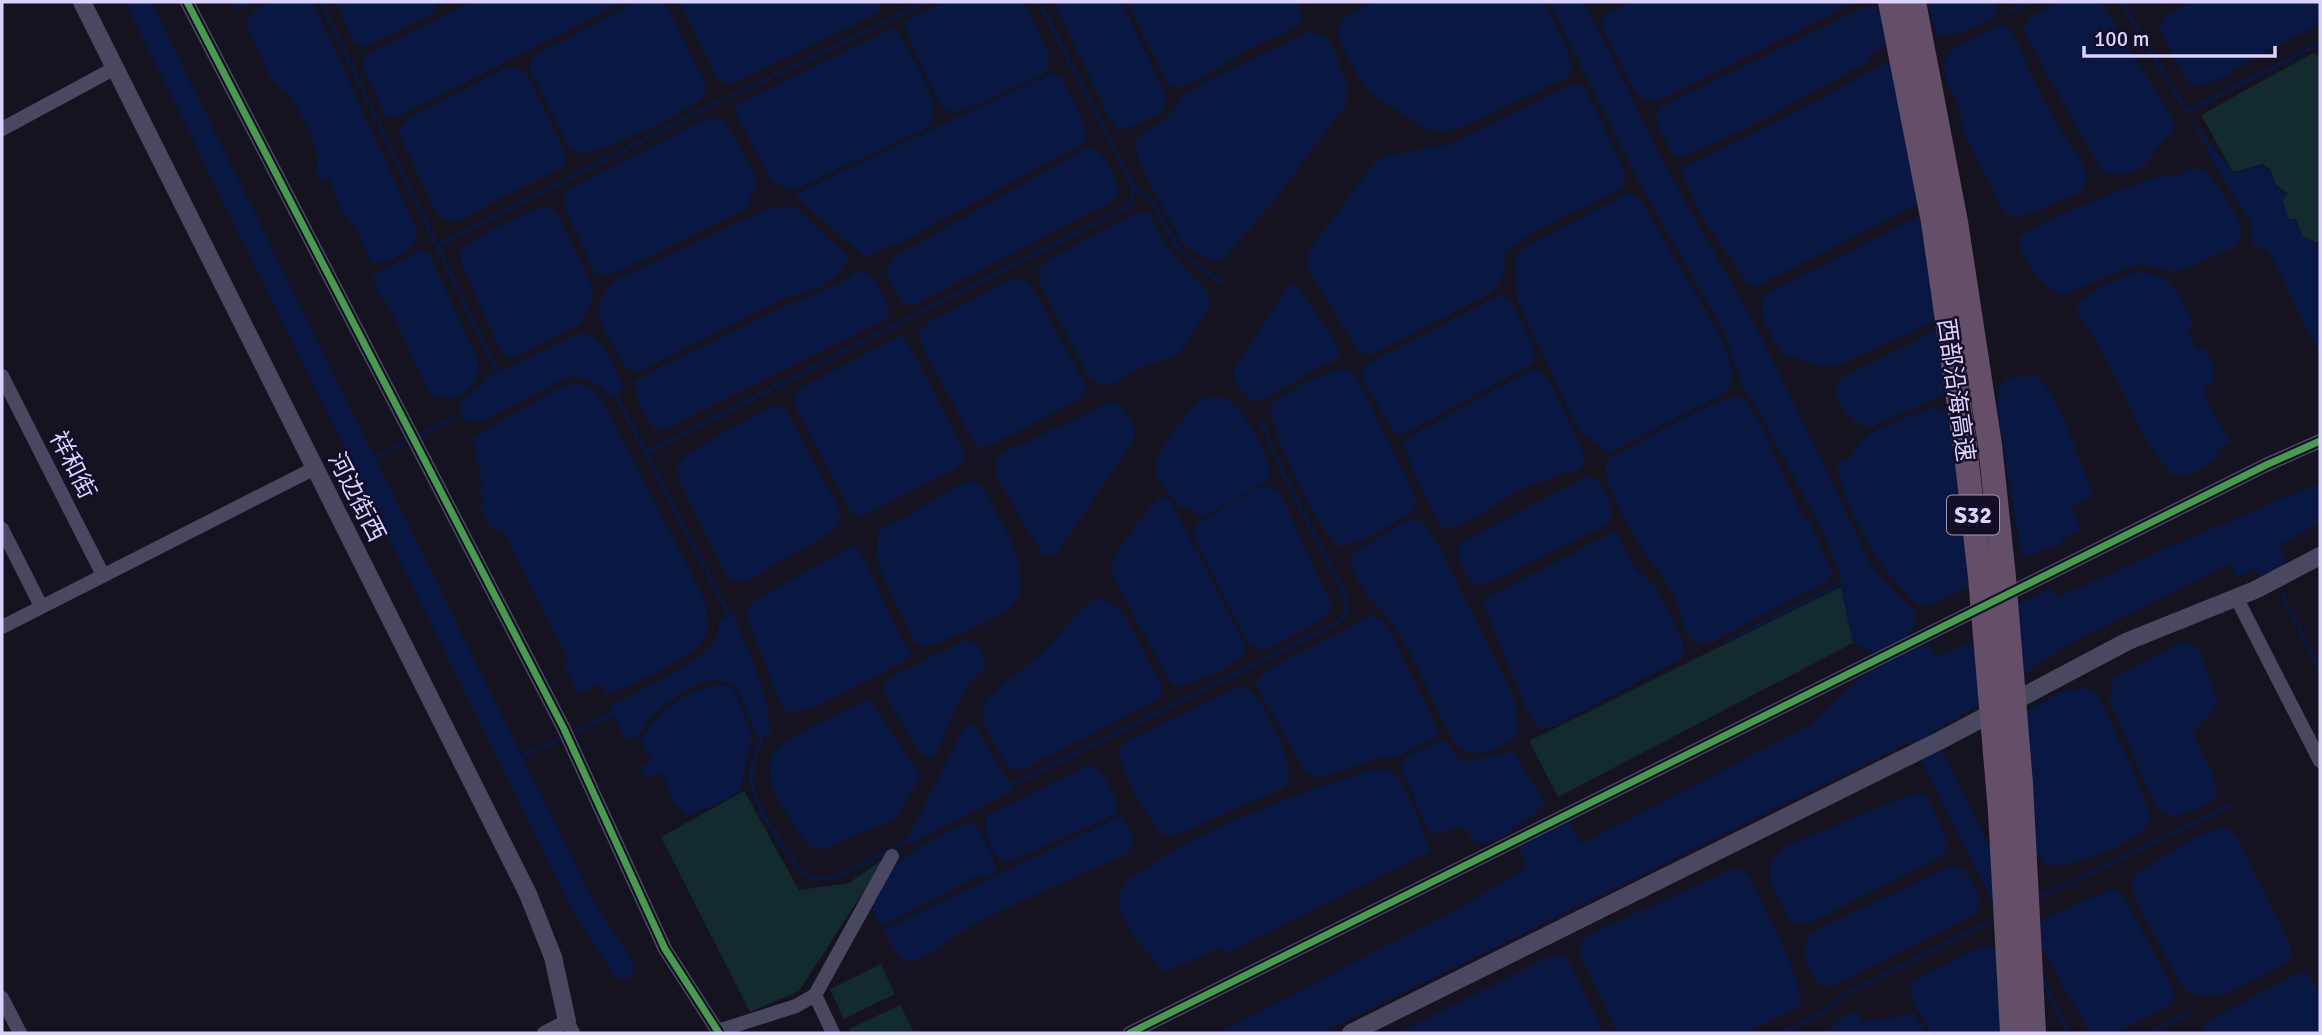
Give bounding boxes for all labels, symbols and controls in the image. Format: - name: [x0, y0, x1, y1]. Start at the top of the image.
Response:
- scale bar: [2084, 14, 2275, 58]
- text: 100 m: [2094, 26, 2149, 52]
- street label: 西部沿海高速: [1931, 317, 1981, 463]
- street label: 祥和街: [43, 426, 103, 504]
- street label: 河边街西: [322, 447, 392, 547]
- road number: S32: [1947, 495, 1999, 534]

